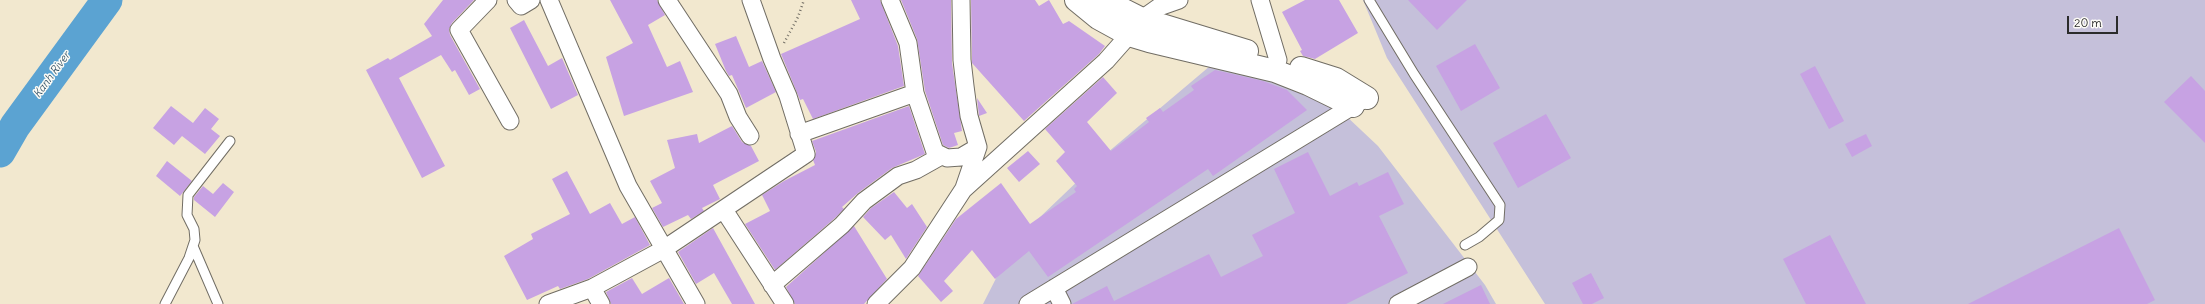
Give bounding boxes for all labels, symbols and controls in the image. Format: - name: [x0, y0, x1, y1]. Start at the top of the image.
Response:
- scale bar: [2069, 8, 2120, 34]
- text: 20 m: [2074, 15, 2102, 30]
- water label: Kanh River: [31, 49, 73, 101]

